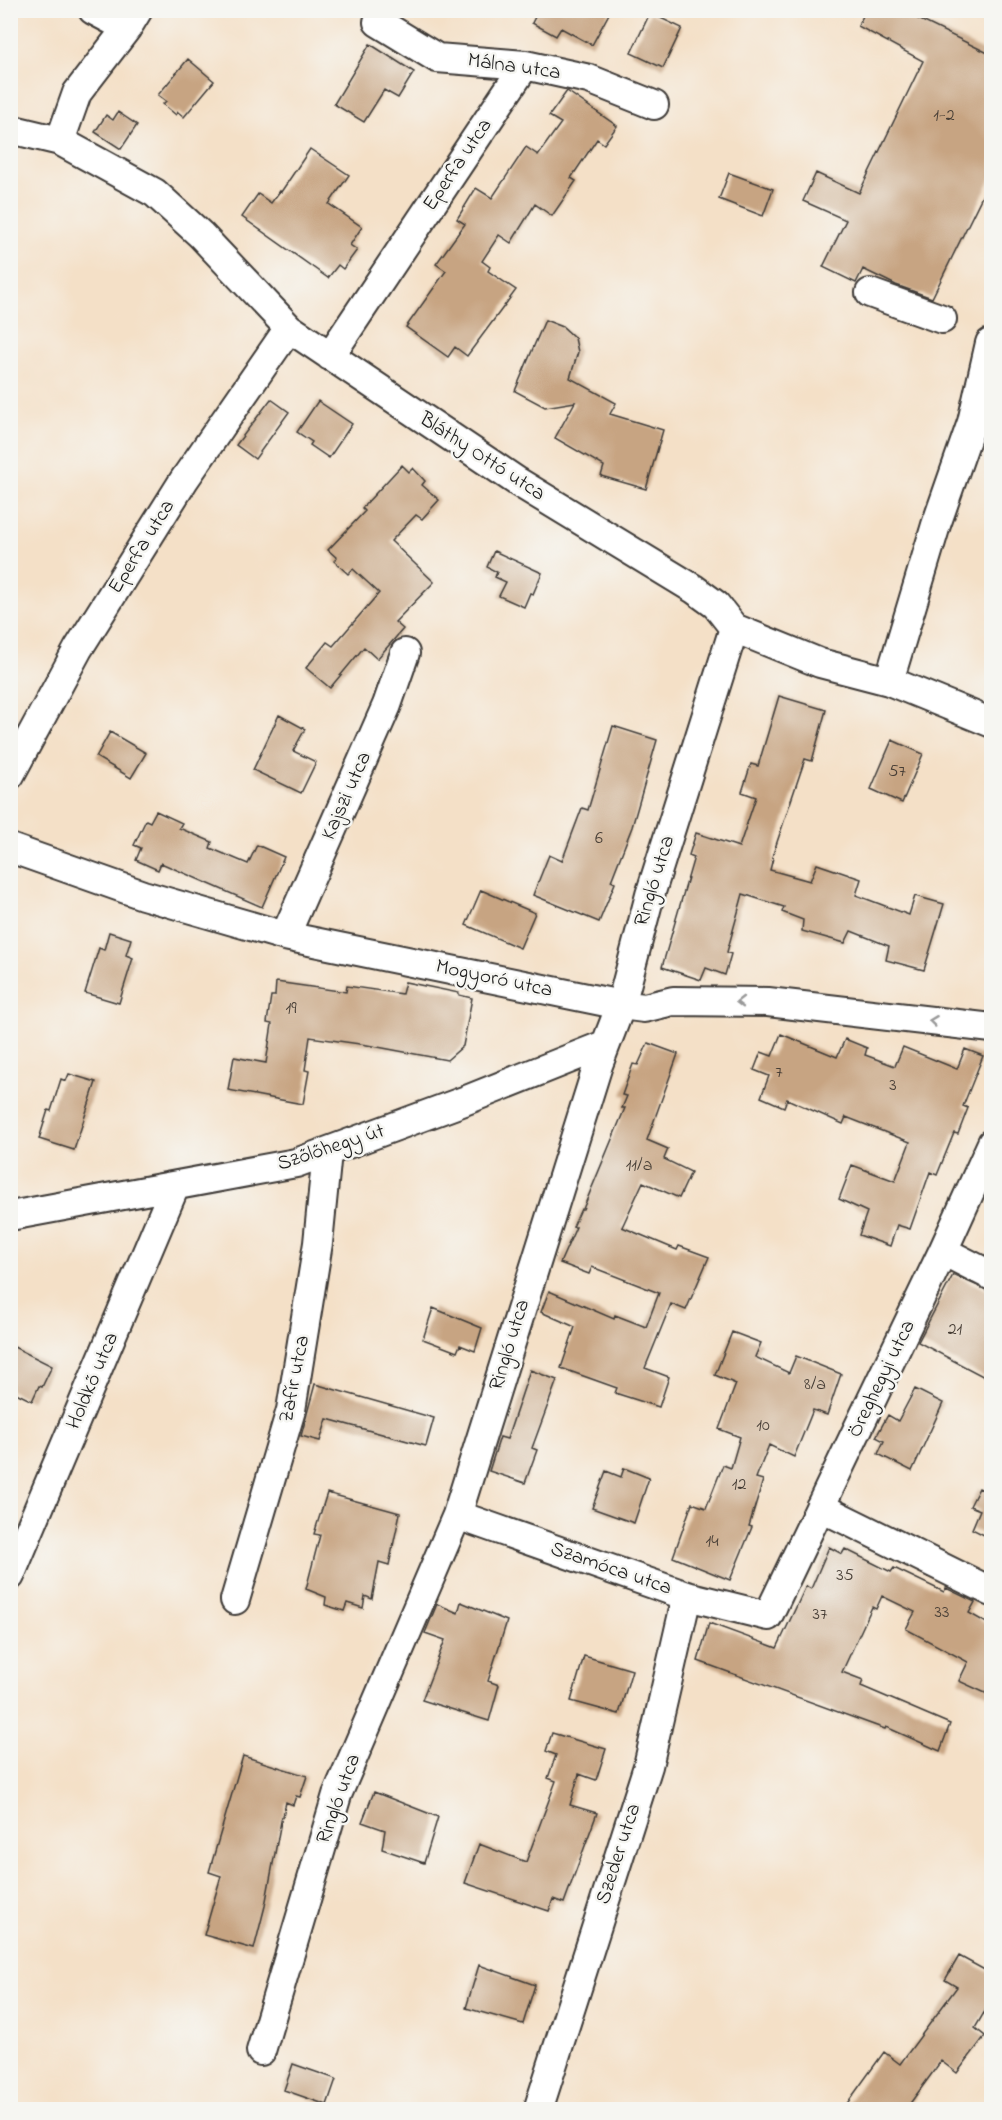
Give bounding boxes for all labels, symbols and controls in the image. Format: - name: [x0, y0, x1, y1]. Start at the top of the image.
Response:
- street label: Málna utca: [466, 46, 562, 88]
- house number: 1-2: [933, 103, 955, 129]
- street label: Eperfa utca: [416, 113, 500, 217]
- street label: Bláthy Ottó utca: [411, 404, 551, 511]
- street label: Eperfa utca: [101, 494, 183, 600]
- street label: Kajszi utca: [314, 747, 380, 845]
- house number: 57: [888, 759, 906, 785]
- house number: 6: [595, 826, 603, 852]
- street label: Ringló utca: [627, 832, 685, 931]
- street label: Mogyoró utca: [432, 952, 555, 1008]
- house number: 19: [285, 996, 297, 1022]
- one-way arrow: [735, 996, 744, 1008]
- one-way arrow: [929, 1016, 938, 1028]
- house number: 7: [775, 1060, 783, 1086]
- house number: 3: [889, 1073, 897, 1099]
- street label: Szőlőhegy út: [274, 1117, 389, 1181]
- house number: 11/a: [626, 1153, 652, 1179]
- street label: Ringló utca: [482, 1296, 540, 1395]
- street label: Öreghegyi utca: [841, 1315, 925, 1444]
- house number: 21: [948, 1317, 963, 1343]
- street label: Holdkő utca: [59, 1328, 127, 1434]
- street label: Zafír utca: [272, 1333, 318, 1425]
- house number: 8/a: [804, 1372, 826, 1398]
- house number: 10: [756, 1413, 770, 1439]
- house number: 12: [732, 1472, 746, 1498]
- house number: 14: [705, 1529, 719, 1555]
- street label: Szamóca utca: [546, 1534, 676, 1604]
- house number: 35: [836, 1563, 854, 1589]
- house number: 33: [935, 1600, 949, 1626]
- house number: 37: [813, 1602, 828, 1628]
- street label: Ringló utca: [309, 1750, 371, 1849]
- street label: Szeder utca: [589, 1800, 649, 1908]

